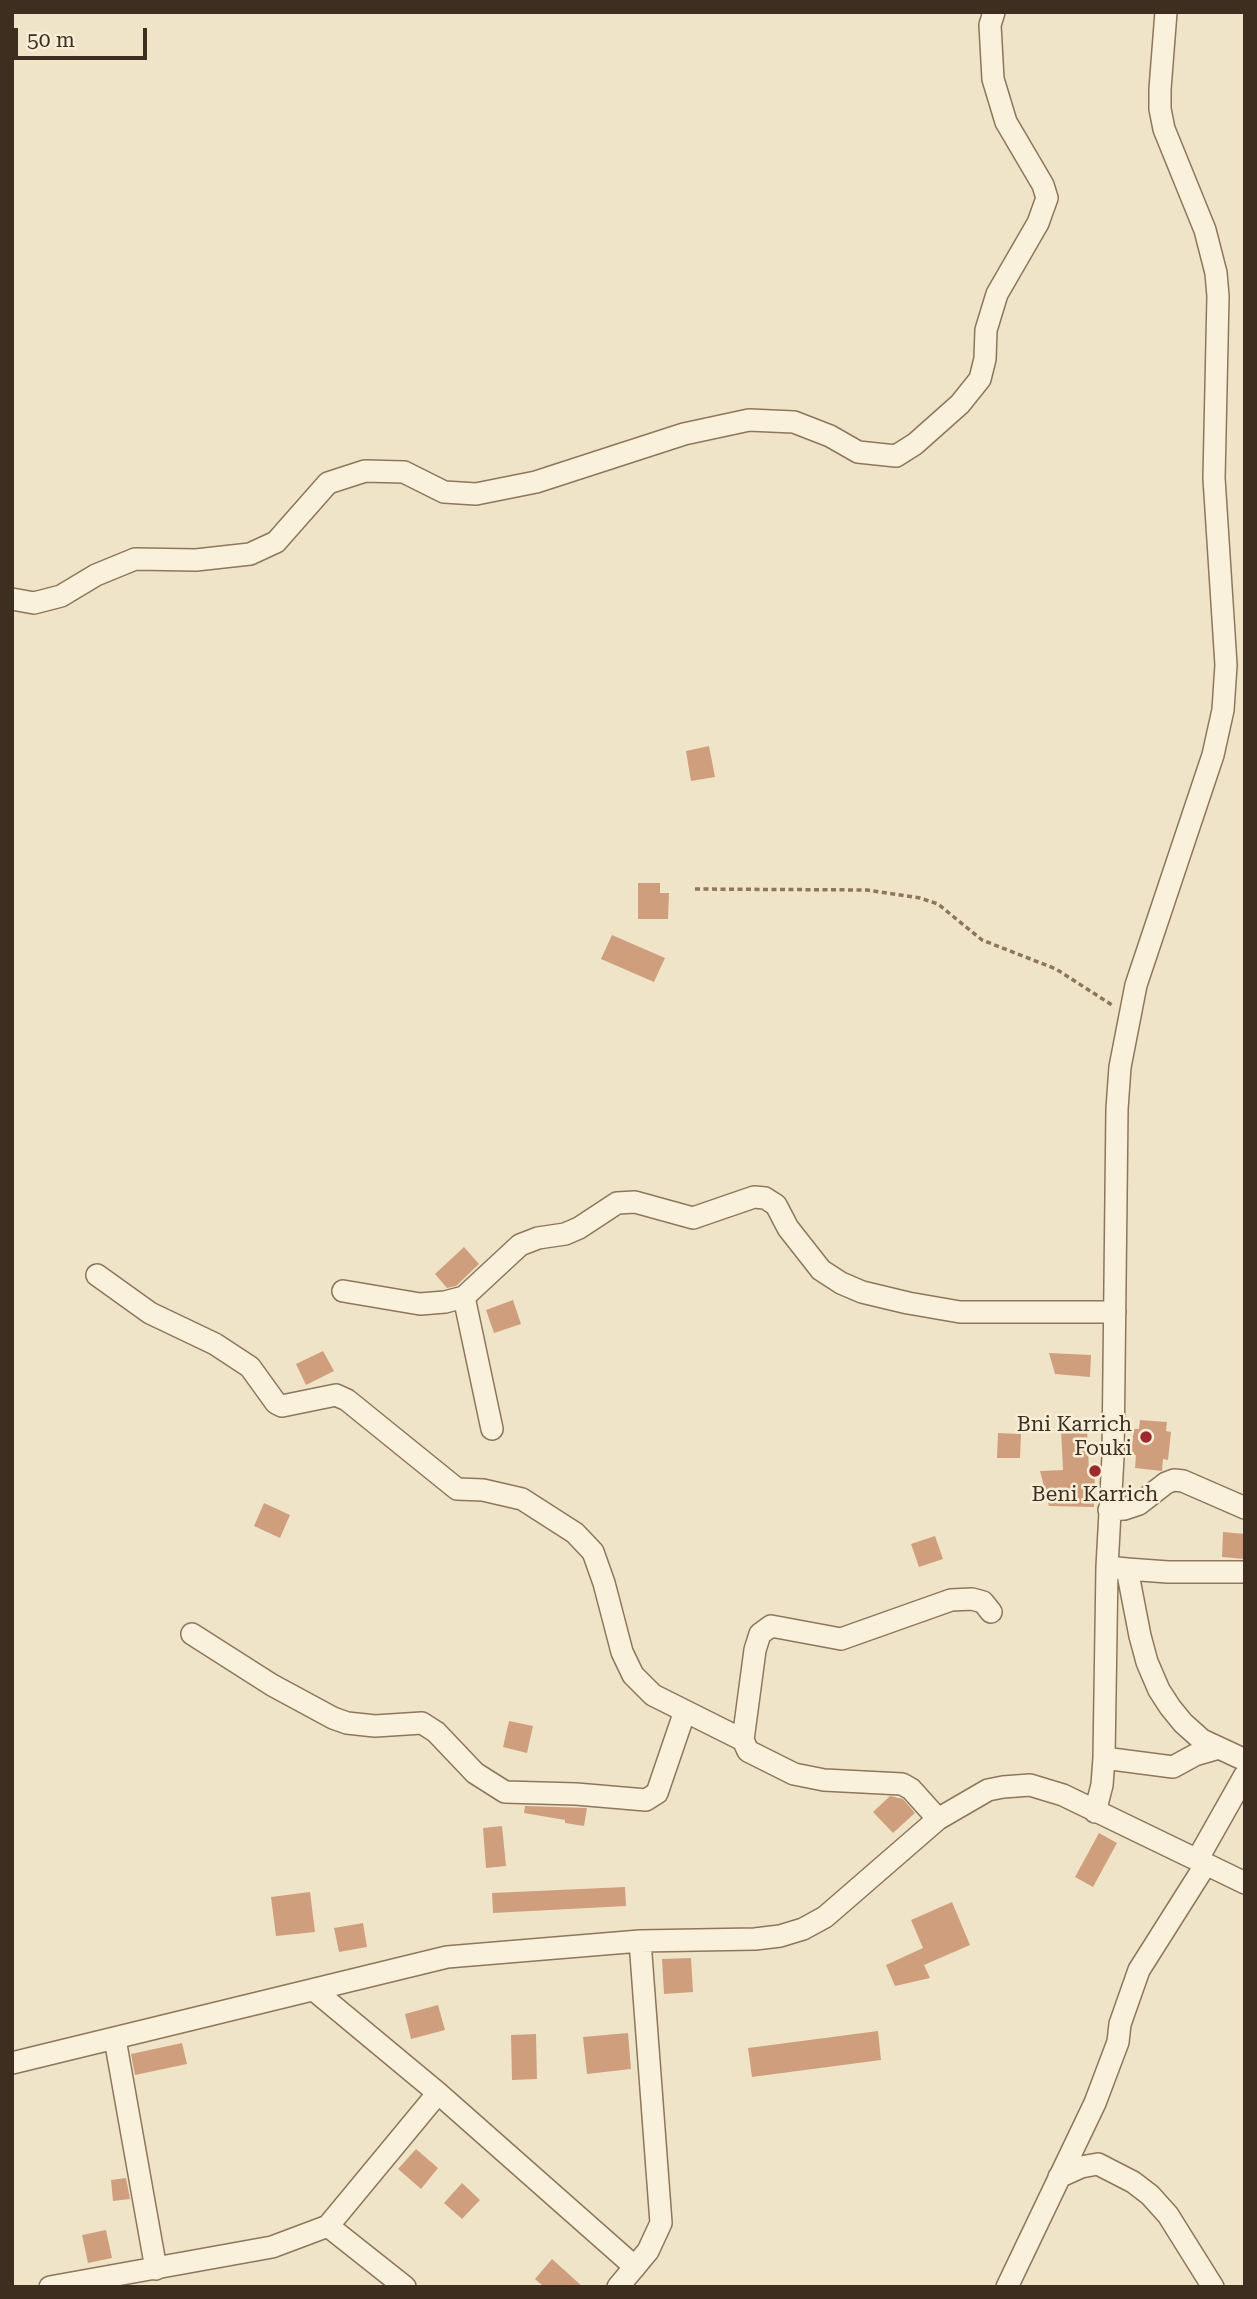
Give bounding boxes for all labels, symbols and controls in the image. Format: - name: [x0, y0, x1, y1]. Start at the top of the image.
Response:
- scale bar: [18, 14, 150, 58]
- text: 50 m: [27, 28, 75, 52]
- place label: Bni Karrich Fouki: [1017, 1412, 1132, 1462]
- marker: Bni Karrich Fouki: [1138, 1429, 1154, 1445]
- marker: Beni Karrich: [1087, 1463, 1103, 1479]
- place label: Beni Karrich: [1032, 1482, 1158, 1508]

